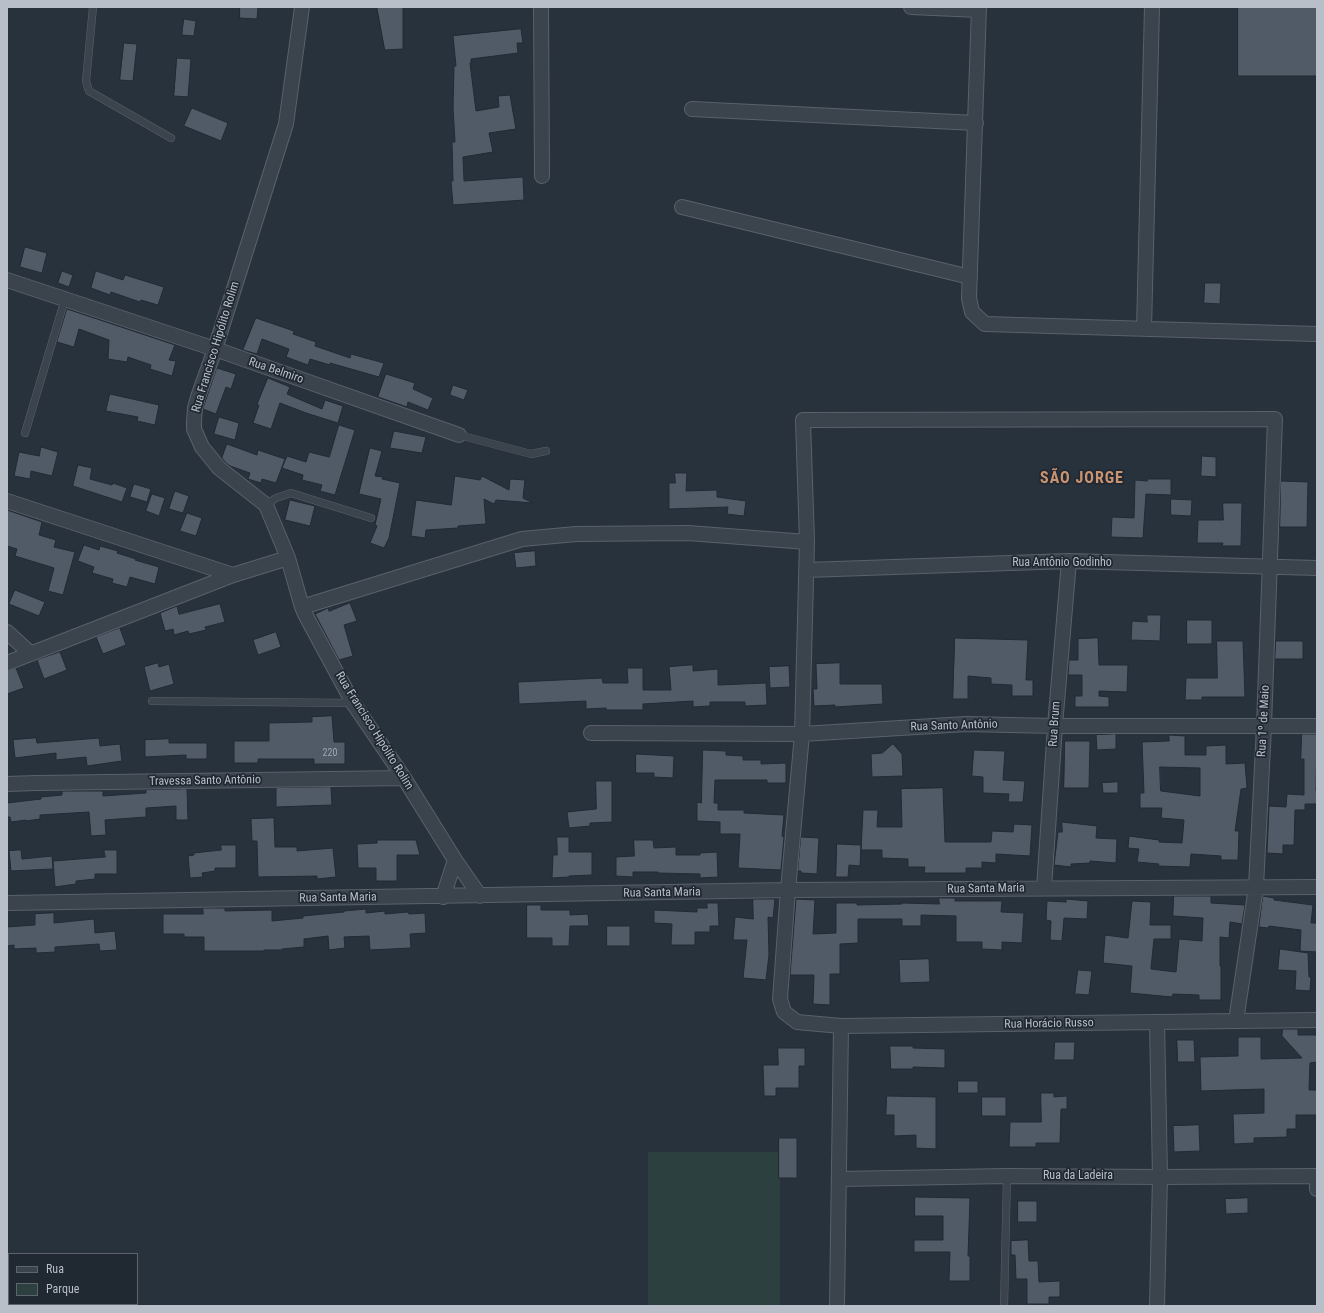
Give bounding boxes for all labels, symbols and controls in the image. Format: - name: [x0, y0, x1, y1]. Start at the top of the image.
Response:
- street label: Rua Francisco Hipólito Rolim: [189, 280, 243, 414]
- street label: Rua Belmiro: [247, 355, 305, 387]
- district label: SÃO JORGE: [1040, 469, 1124, 489]
- street label: Rua Antônio Godinho: [1012, 556, 1112, 570]
- street label: Rua Francisco Hipólito Rolim: [332, 669, 416, 793]
- street label: Rua 1º de Maio: [1255, 685, 1273, 757]
- street label: Rua Brum: [1046, 701, 1064, 747]
- street label: Rua Santo Antônio: [910, 717, 998, 735]
- house number: 220: [323, 747, 337, 759]
- street label: Travessa Santo Antônio: [149, 773, 261, 789]
- street label: Rua Santa Maria: [947, 881, 1025, 897]
- street label: Rua Santa Maria: [623, 885, 701, 901]
- street label: Rua Santa Maria: [299, 890, 377, 906]
- street label: Rua Horácio Russo: [1004, 1016, 1094, 1032]
- street label: Rua da Ladeira: [1043, 1169, 1113, 1183]
- legend: [8, 1253, 138, 1305]
- text: Rua: [46, 1262, 64, 1276]
- text: Parque: [46, 1282, 79, 1296]

